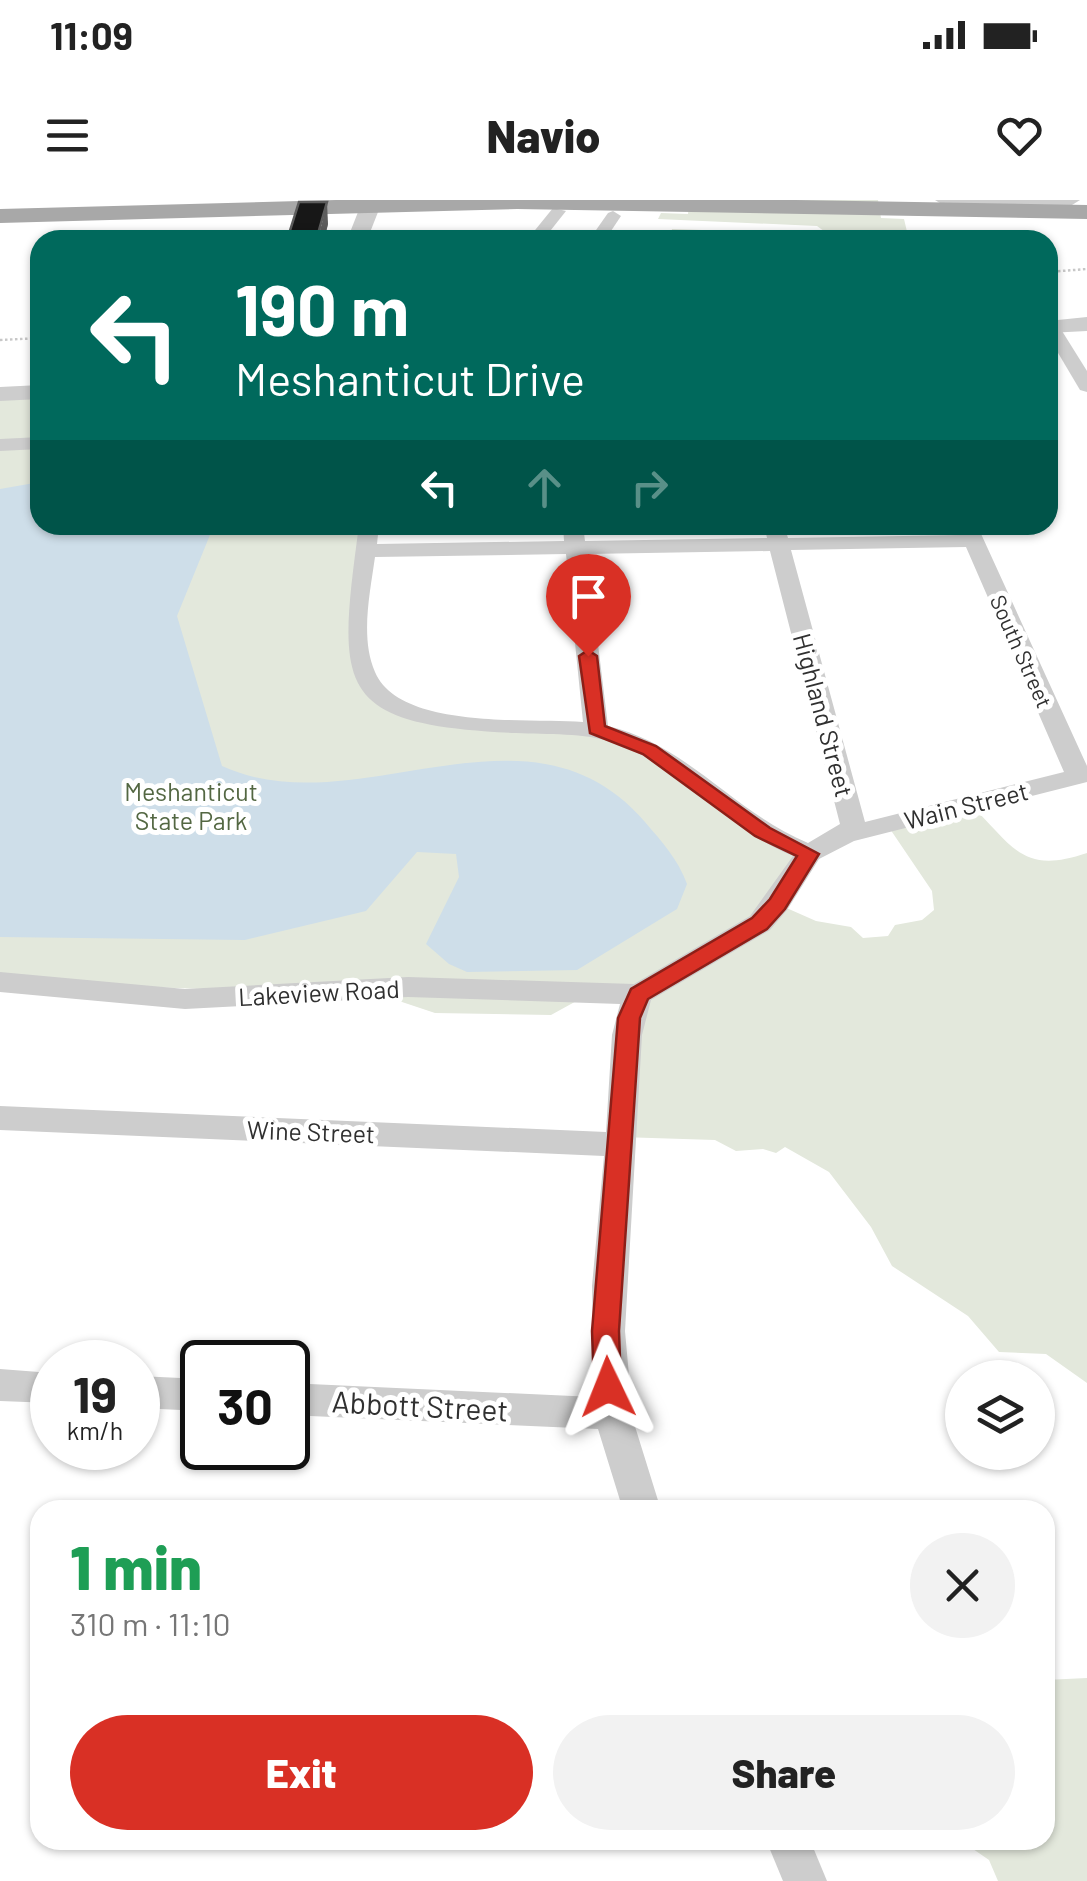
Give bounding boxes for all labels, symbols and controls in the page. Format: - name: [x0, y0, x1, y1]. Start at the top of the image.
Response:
- text: 11:09: [50, 12, 133, 58]
- icon: menu: [40, 108, 95, 163]
- text: Navio: [487, 108, 600, 162]
- icon: heart: [992, 108, 1047, 163]
- text: 190 m: [235, 266, 409, 350]
- icon: left: [70, 270, 200, 400]
- text: Meshanticut Drive: [235, 351, 585, 405]
- icon: left: [412, 460, 467, 515]
- icon: ahead: [517, 460, 572, 515]
- icon: right: [622, 460, 677, 515]
- pin: [546, 554, 631, 657]
- icon: arrive: [561, 569, 616, 624]
- street label: South Street: [986, 590, 1058, 712]
- street label: Highland Street: [788, 630, 860, 800]
- street label: Wain Street: [901, 775, 1031, 835]
- park label: Meshanticut State Park: [124, 776, 258, 835]
- street label: Lakeview Road: [238, 973, 400, 1011]
- street label: Wine Street: [246, 1114, 376, 1148]
- position arrow: [556, 1335, 660, 1439]
- speed limit sign: 30: [180, 1340, 310, 1470]
- map controls: [945, 1360, 1055, 1470]
- button: layers: [945, 1360, 1055, 1470]
- text: 19: [73, 1363, 117, 1423]
- street label: Abbott Street: [331, 1382, 509, 1428]
- text: km/h: [67, 1415, 123, 1445]
- text: 1 min: [70, 1530, 202, 1602]
- button: close: [910, 1533, 1015, 1638]
- text: 310 m · 11:10: [70, 1604, 231, 1642]
- button: Exit: [70, 1715, 533, 1830]
- button: Share: [553, 1715, 1015, 1830]

